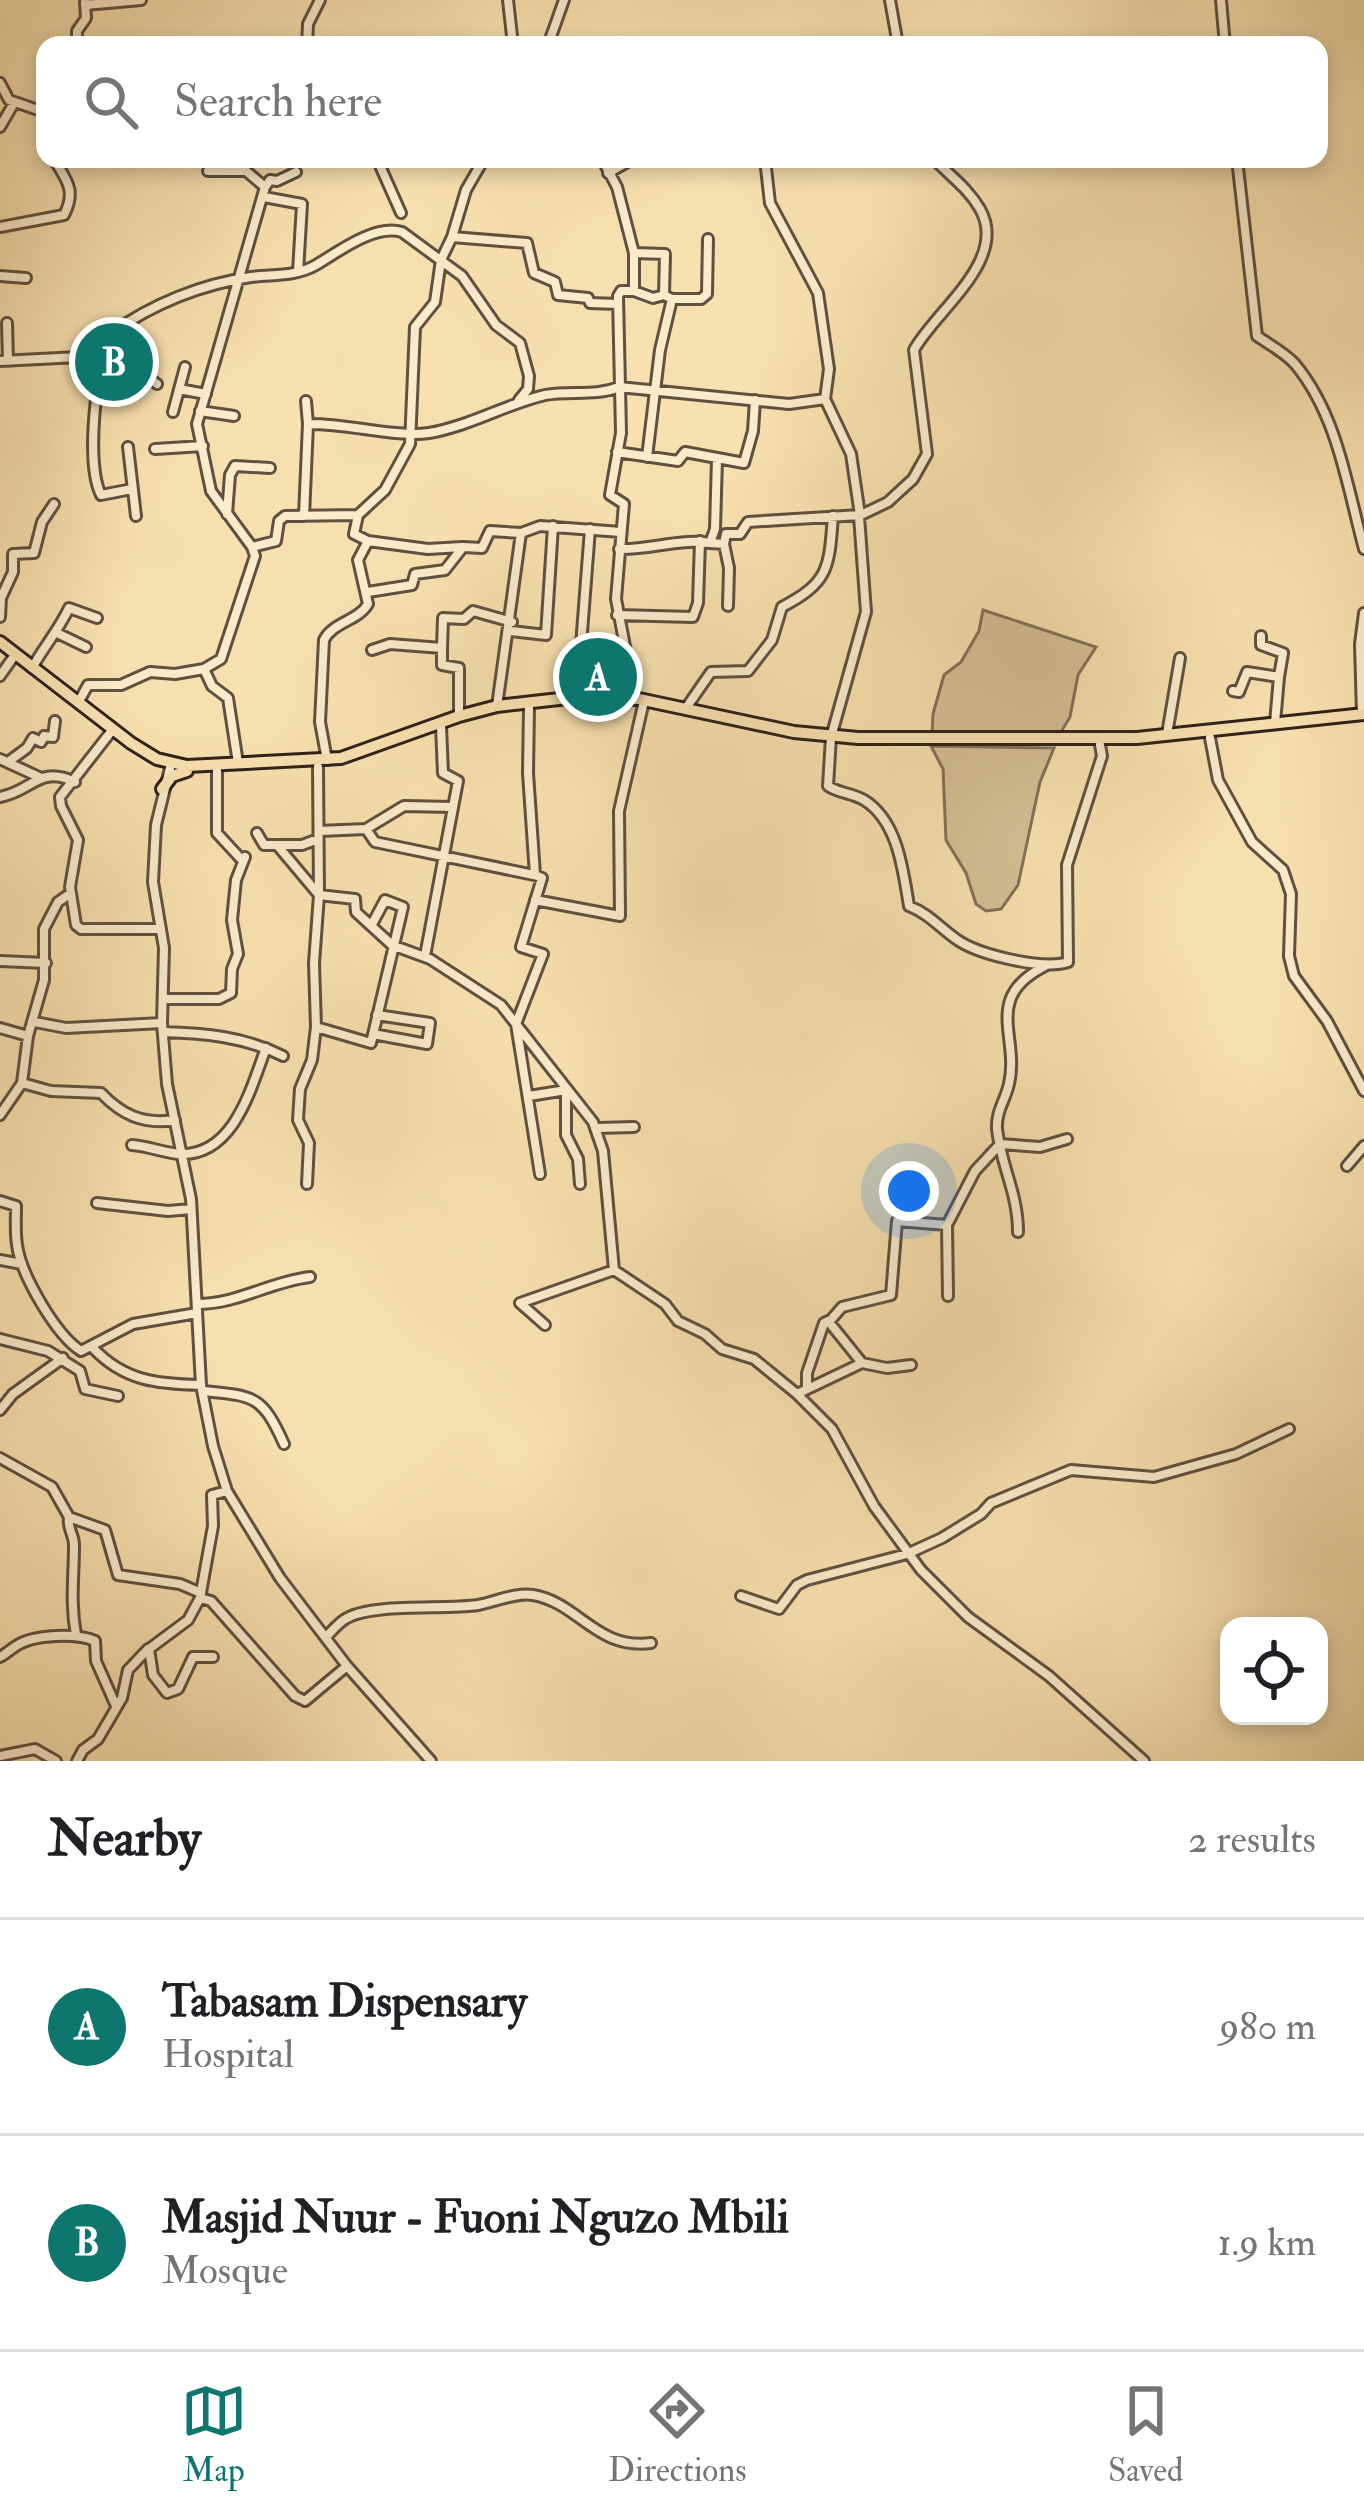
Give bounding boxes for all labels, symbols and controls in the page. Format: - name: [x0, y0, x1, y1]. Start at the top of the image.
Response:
- search box: [36, 36, 1328, 168]
- icon: search: [78, 69, 144, 135]
- text: Search here: [174, 74, 382, 130]
- pin: B: [75, 317, 153, 407]
- pin: A: [559, 632, 637, 722]
- your location: [879, 1161, 939, 1221]
- map controls: [1220, 1617, 1328, 1725]
- button: locate: [1220, 1617, 1328, 1725]
- text: Nearby: [48, 1807, 201, 1871]
- text: 2 results: [1188, 1815, 1316, 1864]
- text: Tabasam Dispensary: [162, 1974, 527, 2030]
- text: A: [75, 2002, 99, 2051]
- text: 980 m: [1219, 2002, 1316, 2051]
- text: Hospital: [162, 2030, 294, 2079]
- text: Masjid Nuur - Fuoni Nguzo Mbili: [162, 2190, 789, 2246]
- text: B: [74, 2218, 100, 2267]
- text: 1.9 km: [1218, 2218, 1316, 2267]
- text: Mosque: [162, 2246, 288, 2295]
- tab: Map: [181, 2378, 247, 2491]
- tab: Directions: [608, 2378, 747, 2491]
- tab: Saved: [1108, 2378, 1183, 2491]

